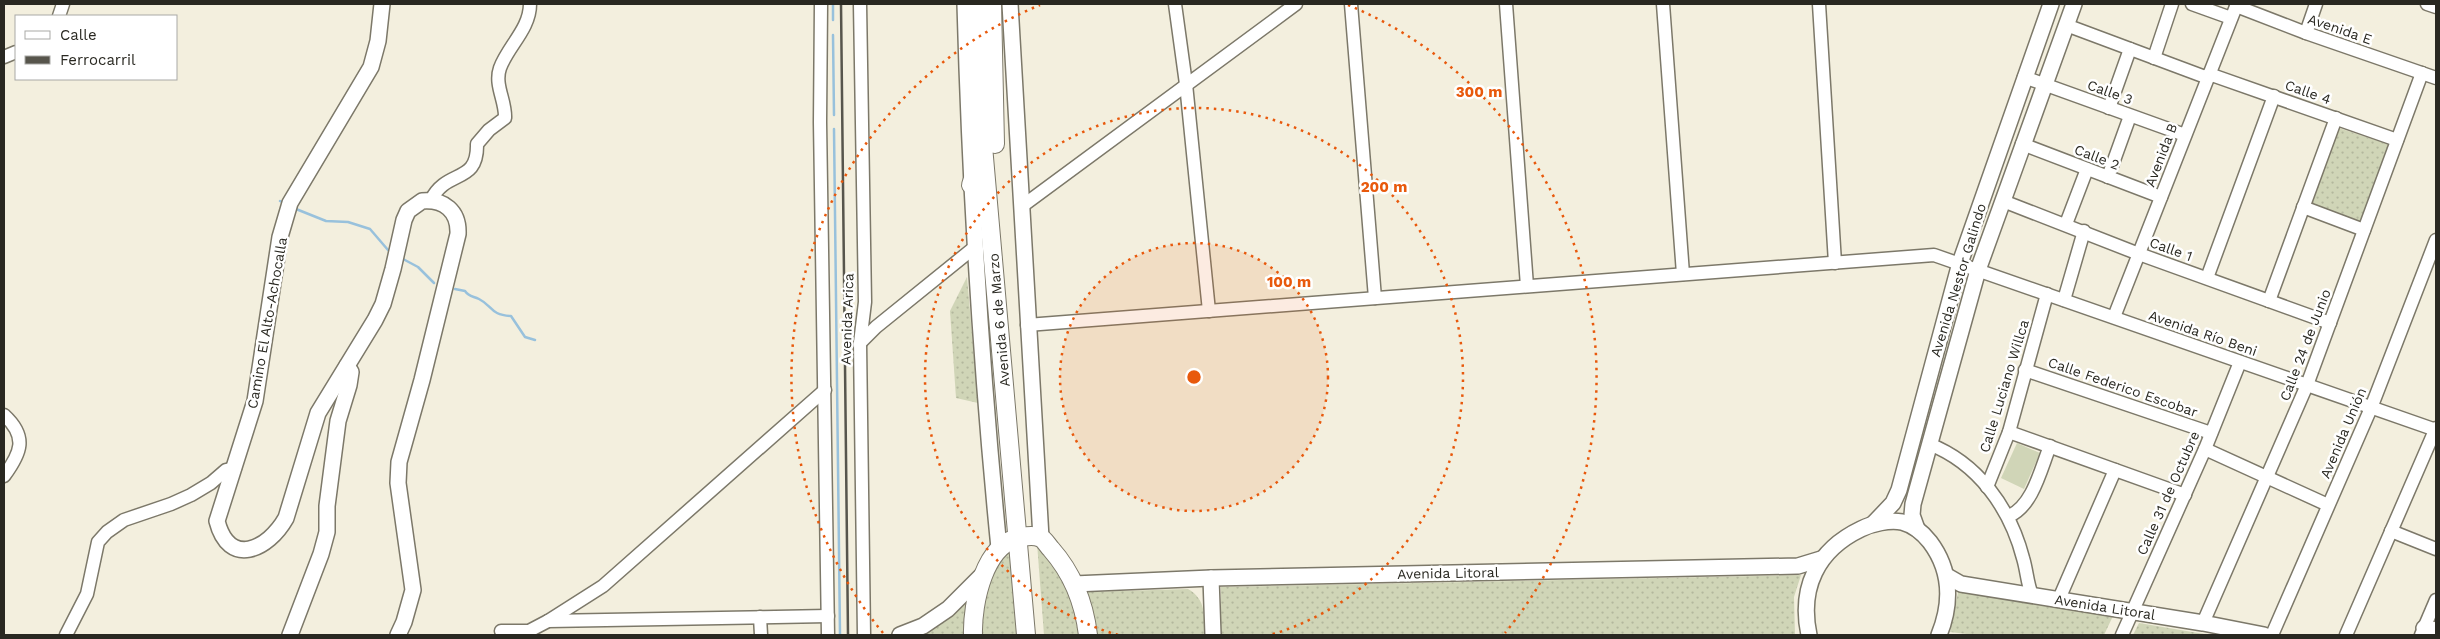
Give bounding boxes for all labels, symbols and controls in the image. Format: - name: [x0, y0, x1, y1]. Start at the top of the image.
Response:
- street label: Avenida E: [2306, 11, 2374, 47]
- legend: [15, 15, 178, 80]
- text: Calle: [60, 26, 97, 44]
- text: Ferrocarril: [60, 51, 136, 69]
- street label: Calle 3: [2085, 76, 2135, 108]
- street label: Calle 4: [2283, 77, 2333, 107]
- text: 300 m: [1456, 83, 1502, 101]
- street label: Avenida B: [2142, 121, 2180, 189]
- street label: Calle 2: [2072, 141, 2122, 173]
- text: 200 m: [1361, 178, 1407, 196]
- street label: Avenida Nestor Galindo: [1927, 201, 1989, 359]
- street label: Calle 1: [2148, 234, 2194, 264]
- street label: Camino El Alto-Achocalla: [244, 236, 290, 410]
- street label: Avenida 6 de Marzo: [985, 253, 1013, 387]
- street label: Avenida Arica: [837, 273, 857, 365]
- text: 100 m: [1267, 273, 1311, 291]
- street label: Calle 24 de Junio: [2276, 287, 2334, 403]
- street label: Avenida Río Beni: [2147, 307, 2259, 359]
- street label: Calle Luciano Willca: [1976, 317, 2032, 454]
- street label: Calle Federico Escobar: [2046, 354, 2200, 420]
- centre of rings: [1185, 368, 1203, 386]
- street label: Avenida Unión: [2317, 385, 2369, 481]
- street label: Calle 31 de Octubre: [2133, 428, 2203, 558]
- street label: Avenida Litoral: [1397, 564, 1500, 582]
- street label: Avenida Litoral: [2053, 591, 2157, 623]

